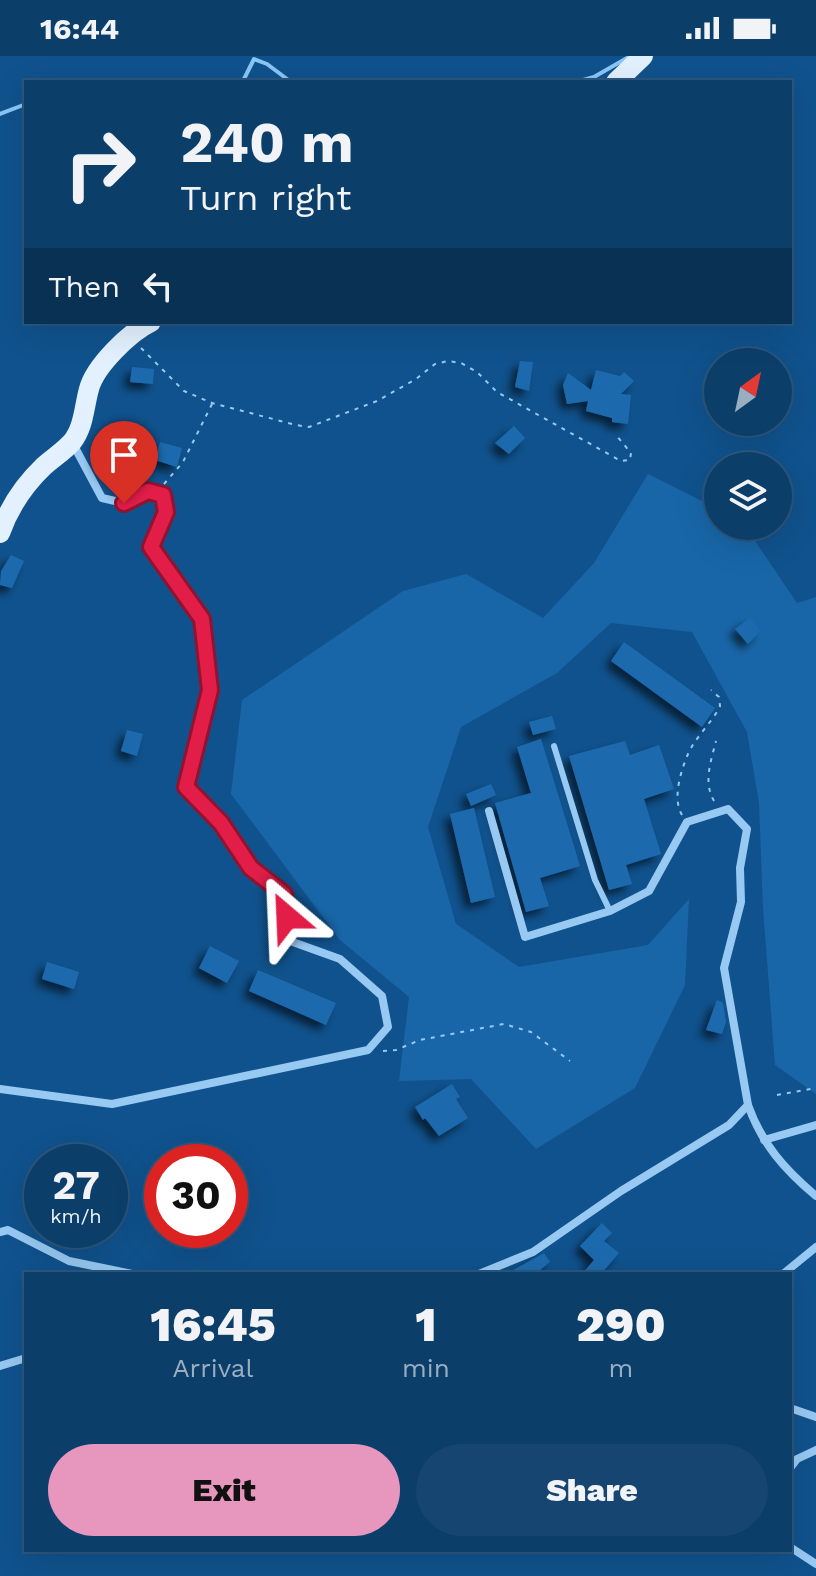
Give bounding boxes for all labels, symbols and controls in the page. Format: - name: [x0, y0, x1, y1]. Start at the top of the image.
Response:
- text: 16:44: [40, 11, 119, 46]
- text: 240 m: [180, 110, 354, 176]
- icon: right: [48, 112, 152, 216]
- text: Turn right: [180, 177, 351, 219]
- icon: left: [136, 264, 180, 308]
- text: Then: [48, 269, 120, 304]
- north arrow: [704, 348, 792, 436]
- map controls: [704, 348, 792, 540]
- pin: [90, 421, 158, 503]
- icon: arrive: [102, 433, 146, 477]
- button: layers: [704, 452, 792, 540]
- position arrow: [245, 875, 329, 959]
- speed limit sign: 30: [144, 1144, 248, 1248]
- text: 27: [52, 1162, 100, 1209]
- text: km/h: [50, 1204, 102, 1228]
- text: 16:45: [150, 1296, 276, 1353]
- text: 1: [415, 1296, 437, 1353]
- text: 290: [576, 1296, 666, 1353]
- text: Arrival: [172, 1353, 254, 1383]
- text: min: [402, 1353, 450, 1383]
- text: m: [608, 1353, 633, 1383]
- button: Exit: [48, 1444, 400, 1536]
- button: Share: [416, 1444, 768, 1536]

